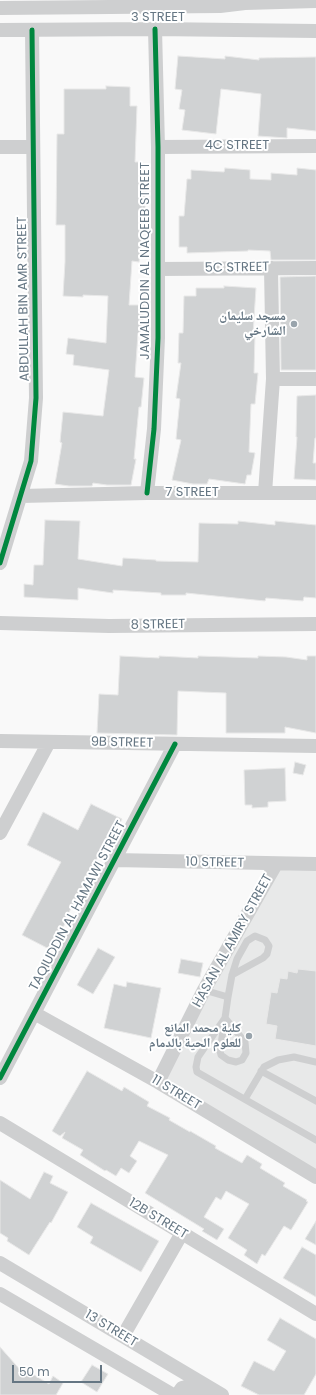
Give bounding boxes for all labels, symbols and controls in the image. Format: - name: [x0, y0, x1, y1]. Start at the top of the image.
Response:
- street label: 3 STREET: [131, 10, 185, 26]
- street label: 4C STREET: [205, 138, 269, 154]
- street label: JAMALUDDIN AL NAQEEB STREET: [138, 162, 154, 360]
- street label: ABDULLAH BIN AMR STREET: [15, 216, 33, 382]
- street label: 5C STREET: [205, 260, 269, 276]
- place label: مسجد سليمان الشارخي: [219, 309, 286, 340]
- marker: مسجد سليمان الشارخي: [289, 319, 299, 329]
- street label: 7 STREET: [165, 485, 219, 501]
- street label: 8 STREET: [131, 617, 185, 633]
- street label: 9B STREET: [91, 735, 153, 751]
- street label: TAQIUDDIN AL HAMAWI STREET: [26, 818, 130, 994]
- street label: 10 STREET: [186, 855, 244, 871]
- street label: HASAN AL AMIRY STREET: [190, 872, 276, 1010]
- place label: كلية محمد المانع للعلوم الحية بالدمام: [149, 1021, 241, 1052]
- marker: كلية محمد المانع للعلوم الحية بالدمام: [244, 1031, 254, 1041]
- street label: 11 STREET: [149, 1072, 203, 1114]
- street label: 12B STREET: [126, 1195, 190, 1243]
- street label: 13 STREET: [82, 1307, 140, 1351]
- scale bar: [14, 1357, 104, 1383]
- text: 50 m: [19, 1363, 50, 1380]

